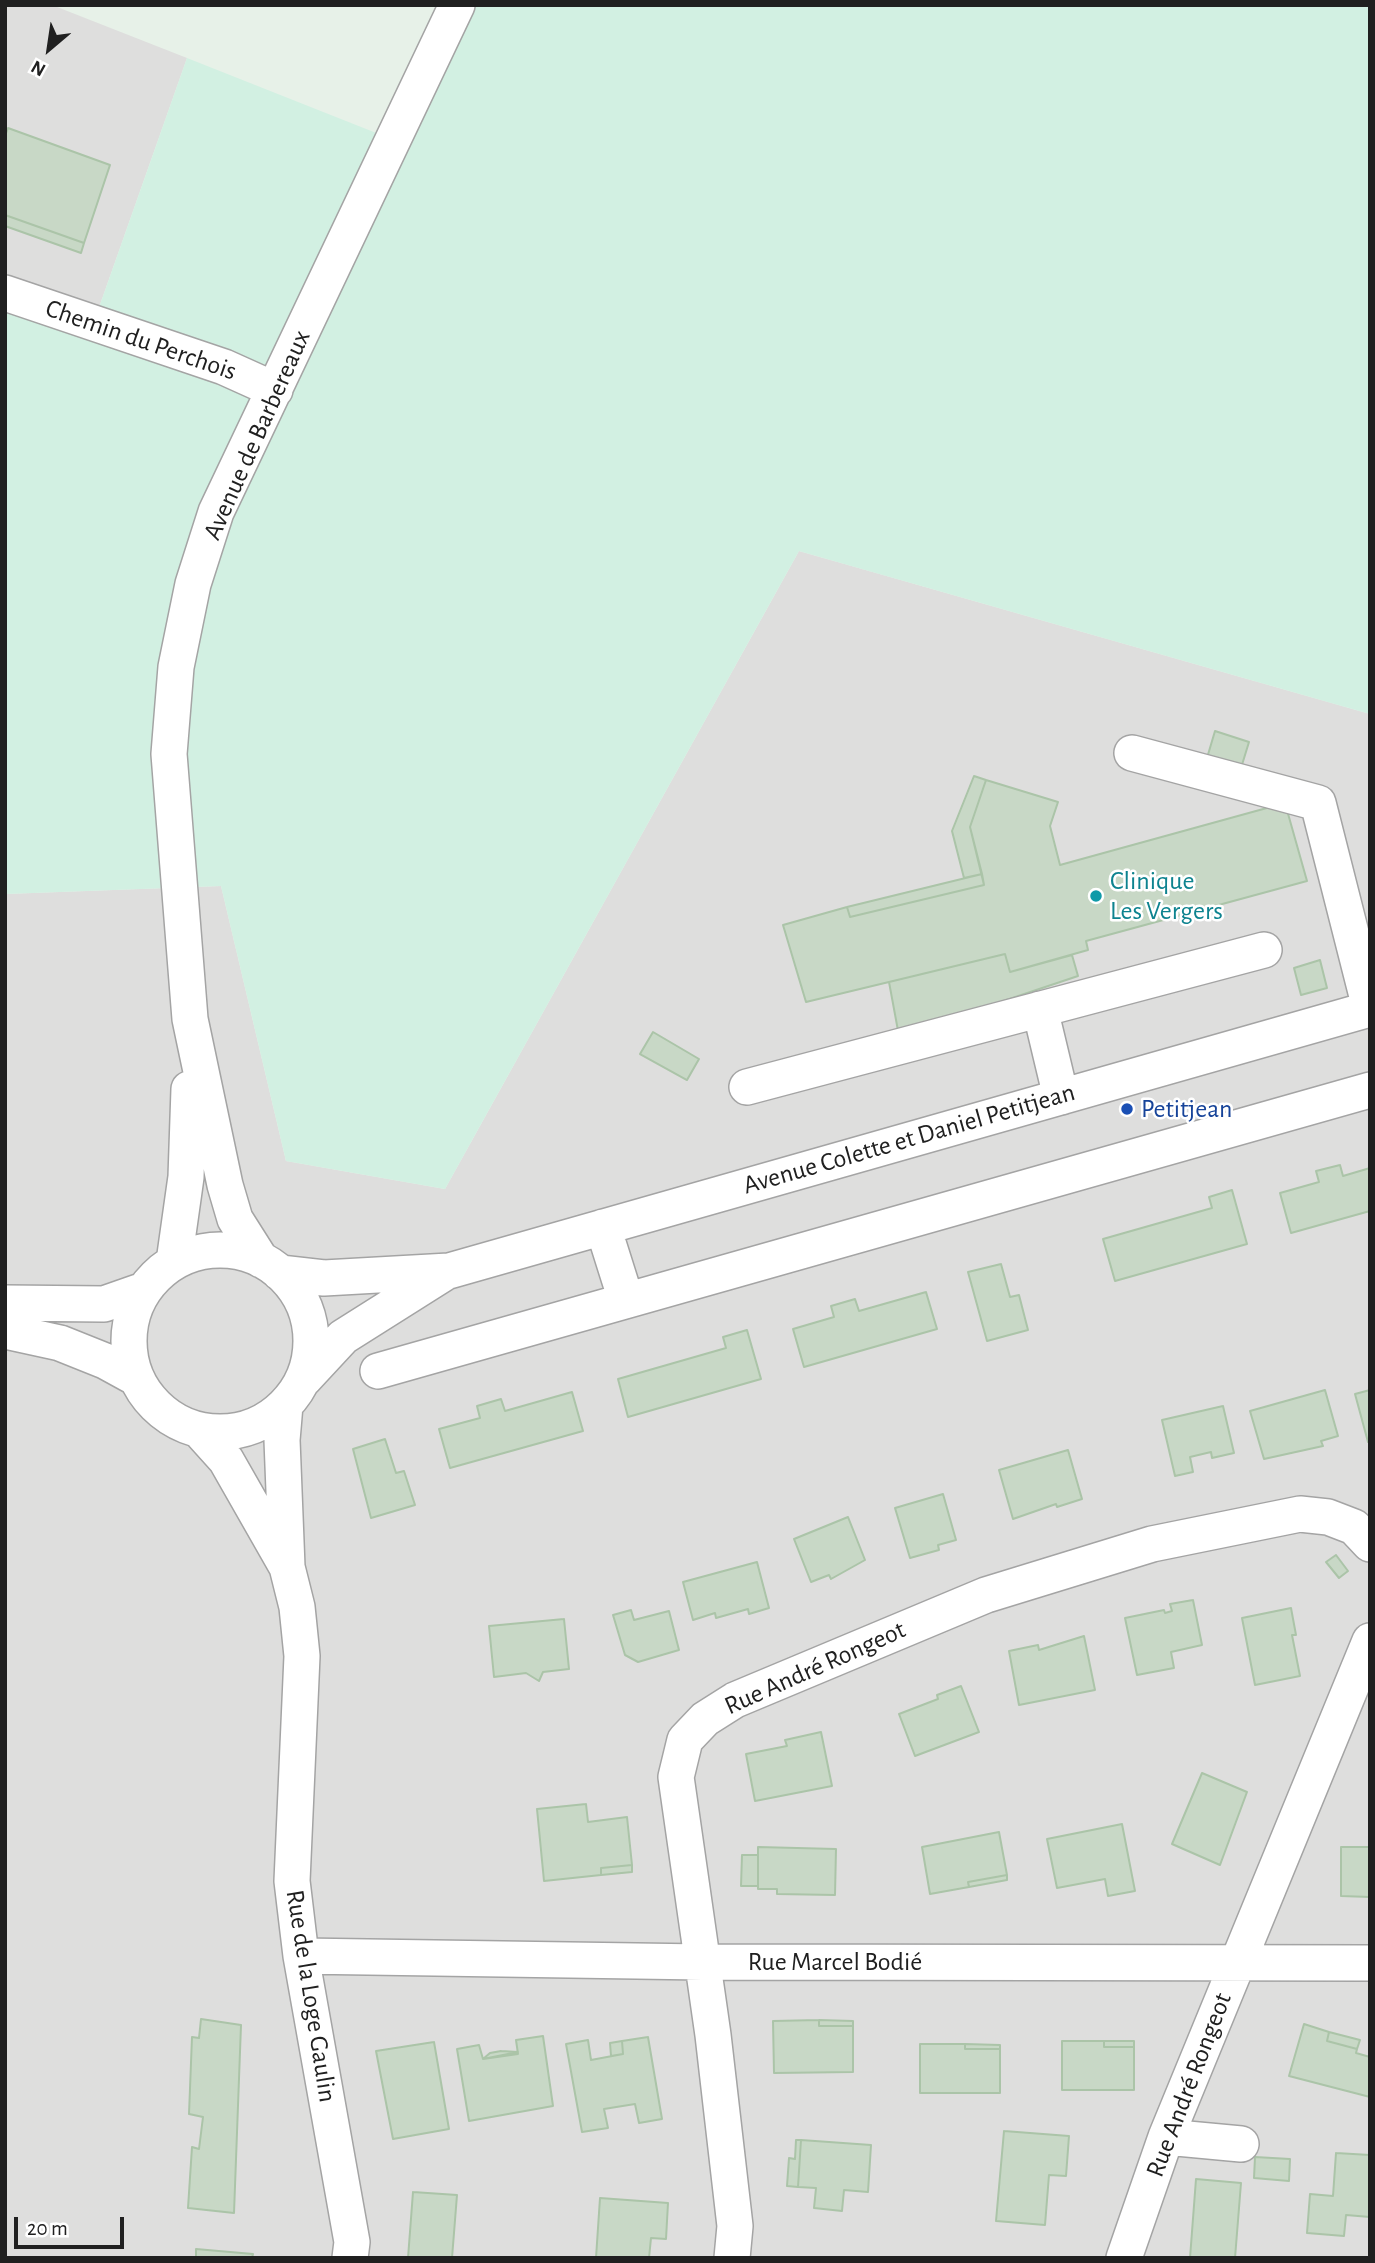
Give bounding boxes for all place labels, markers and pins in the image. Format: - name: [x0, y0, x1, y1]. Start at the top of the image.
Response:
- place label: Clinique Les Vergers: [1110, 865, 1223, 926]
- marker: Clinique Les Vergers: [1088, 888, 1104, 904]
- place label: Petitjean: [1141, 1093, 1232, 1125]
- marker: Petitjean: [1119, 1101, 1135, 1117]

